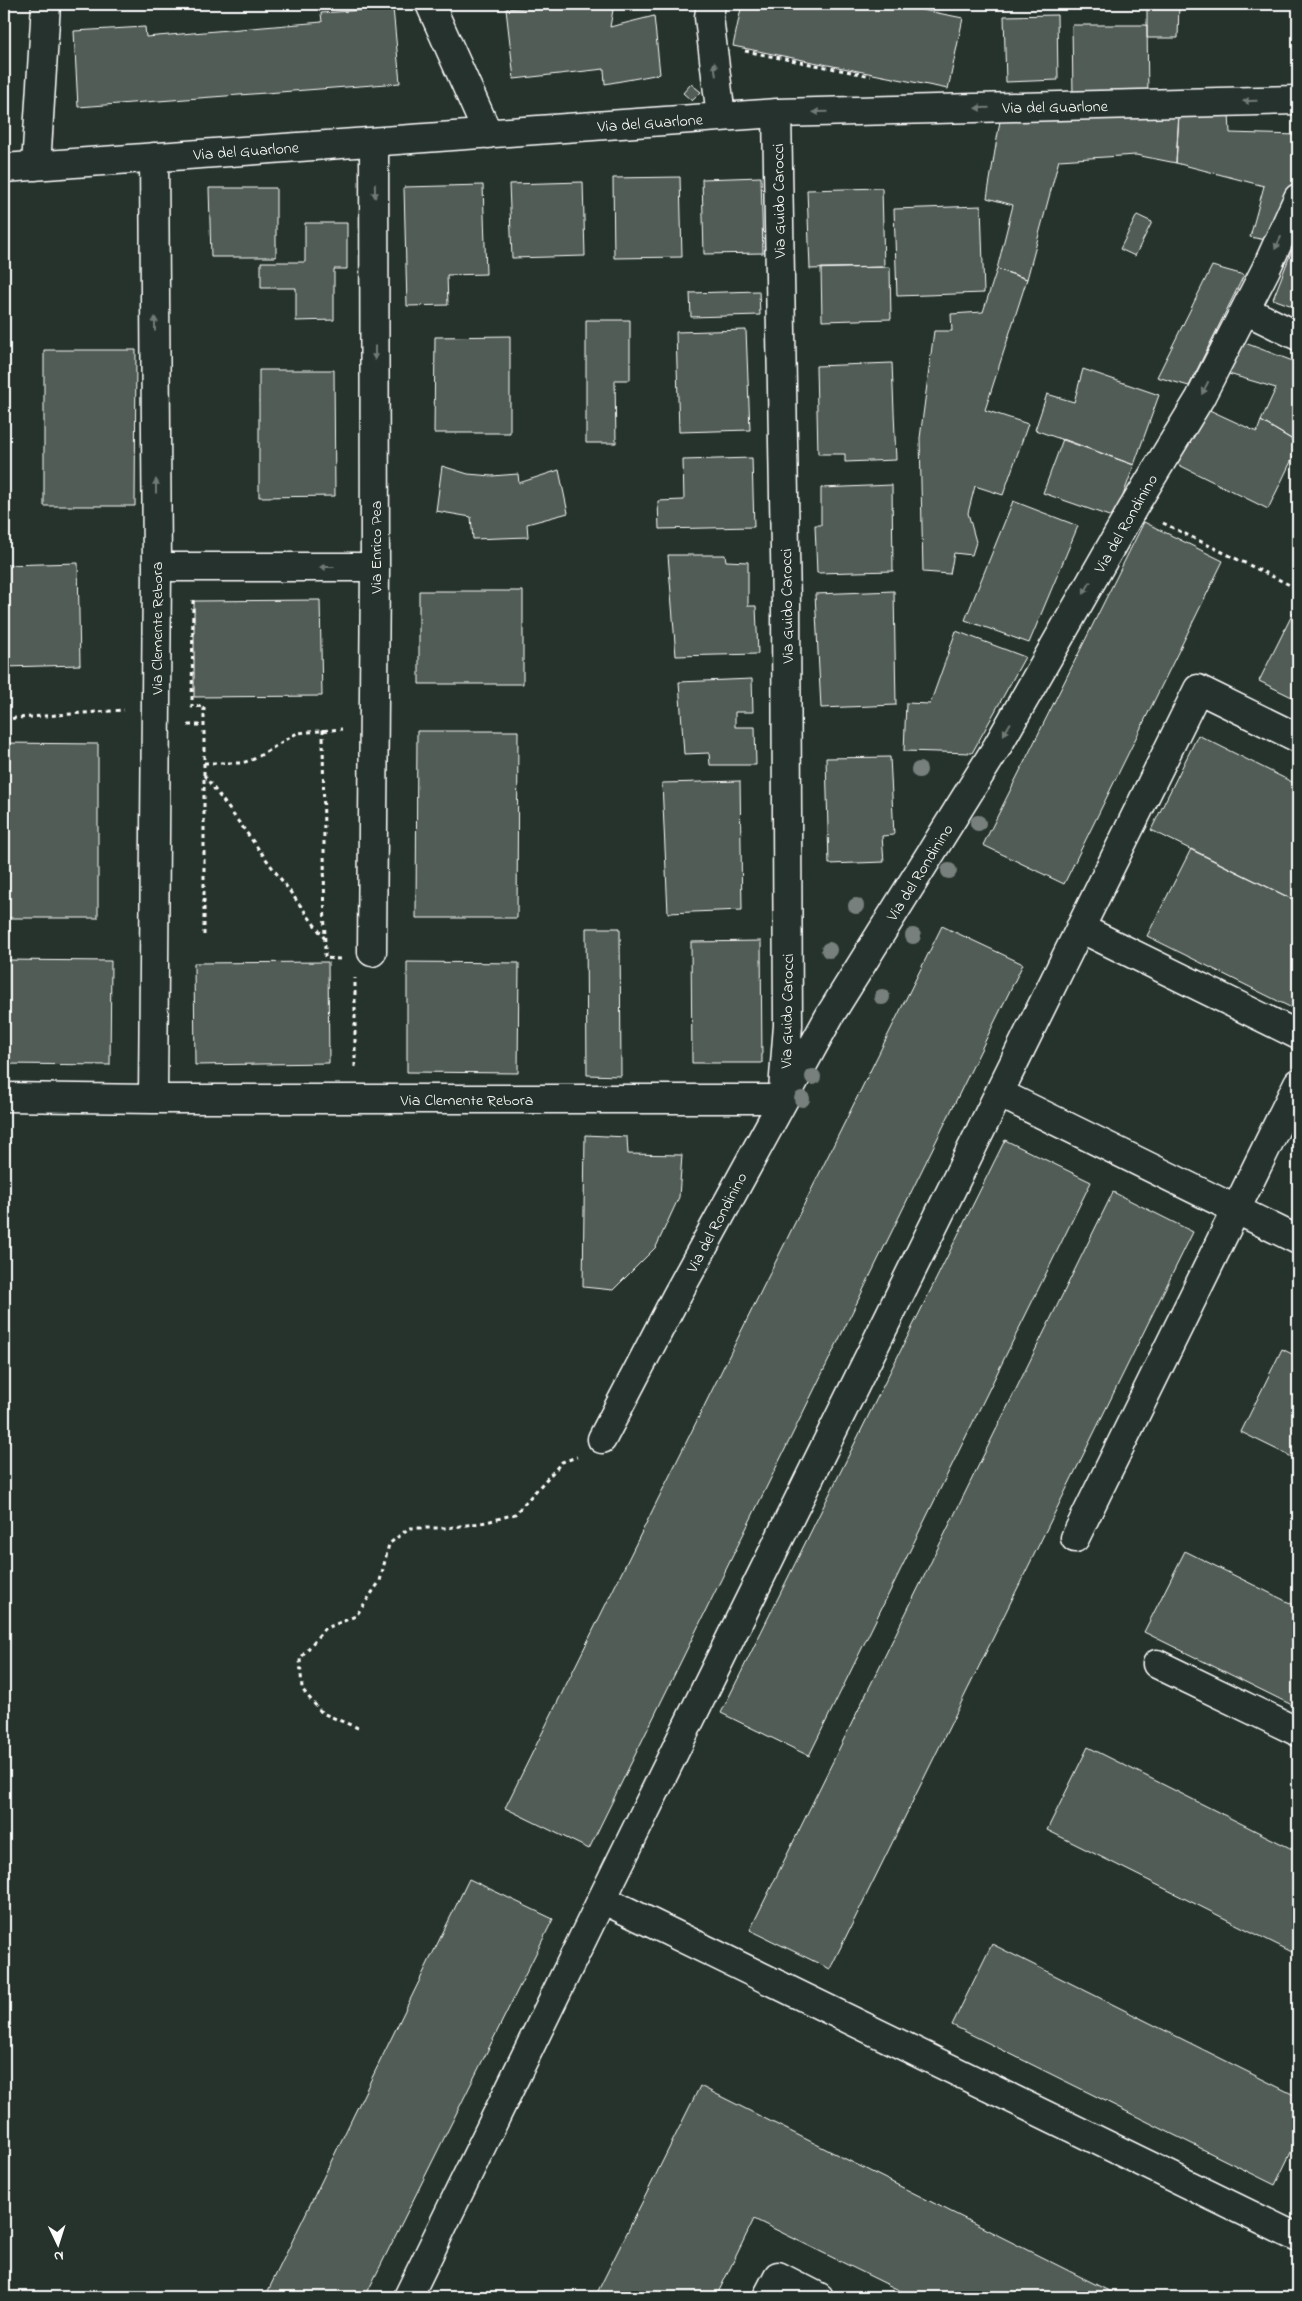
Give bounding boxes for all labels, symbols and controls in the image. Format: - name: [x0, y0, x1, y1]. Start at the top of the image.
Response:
- one-way arrow: [711, 60, 719, 76]
- street label: Via del Guarlone: [1001, 95, 1109, 121]
- one-way arrow: [1241, 97, 1257, 105]
- one-way arrow: [974, 104, 990, 112]
- street label: Via del Guarlone: [596, 108, 704, 140]
- one-way arrow: [811, 108, 827, 116]
- street label: Via del Guarlone: [192, 136, 300, 168]
- street label: Via Guido Carocci: [767, 143, 793, 260]
- one-way arrow: [371, 183, 379, 199]
- one-way arrow: [1274, 236, 1282, 250]
- one-way arrow: [151, 316, 159, 332]
- one-way arrow: [371, 345, 379, 361]
- one-way arrow: [1201, 381, 1209, 395]
- street label: Via del Rondinino: [1088, 470, 1165, 579]
- one-way arrow: [152, 478, 160, 494]
- street label: Via Enrico Pea: [365, 501, 389, 594]
- street label: Via Guido Carocci: [775, 548, 801, 665]
- street label: Via Clemente Rebora: [146, 562, 170, 695]
- one-way arrow: [318, 563, 334, 571]
- one-way arrow: [1083, 582, 1092, 595]
- one-way arrow: [1002, 723, 1011, 736]
- street label: Via del Rondinino: [881, 820, 960, 927]
- street label: Via Guido Carocci: [775, 953, 801, 1070]
- street label: Via Clemente Rebora: [400, 1089, 533, 1113]
- street label: Via del Rondinino: [681, 1168, 754, 1278]
- north arrow: [32, 2218, 82, 2268]
- text: N: [53, 2245, 64, 2266]

